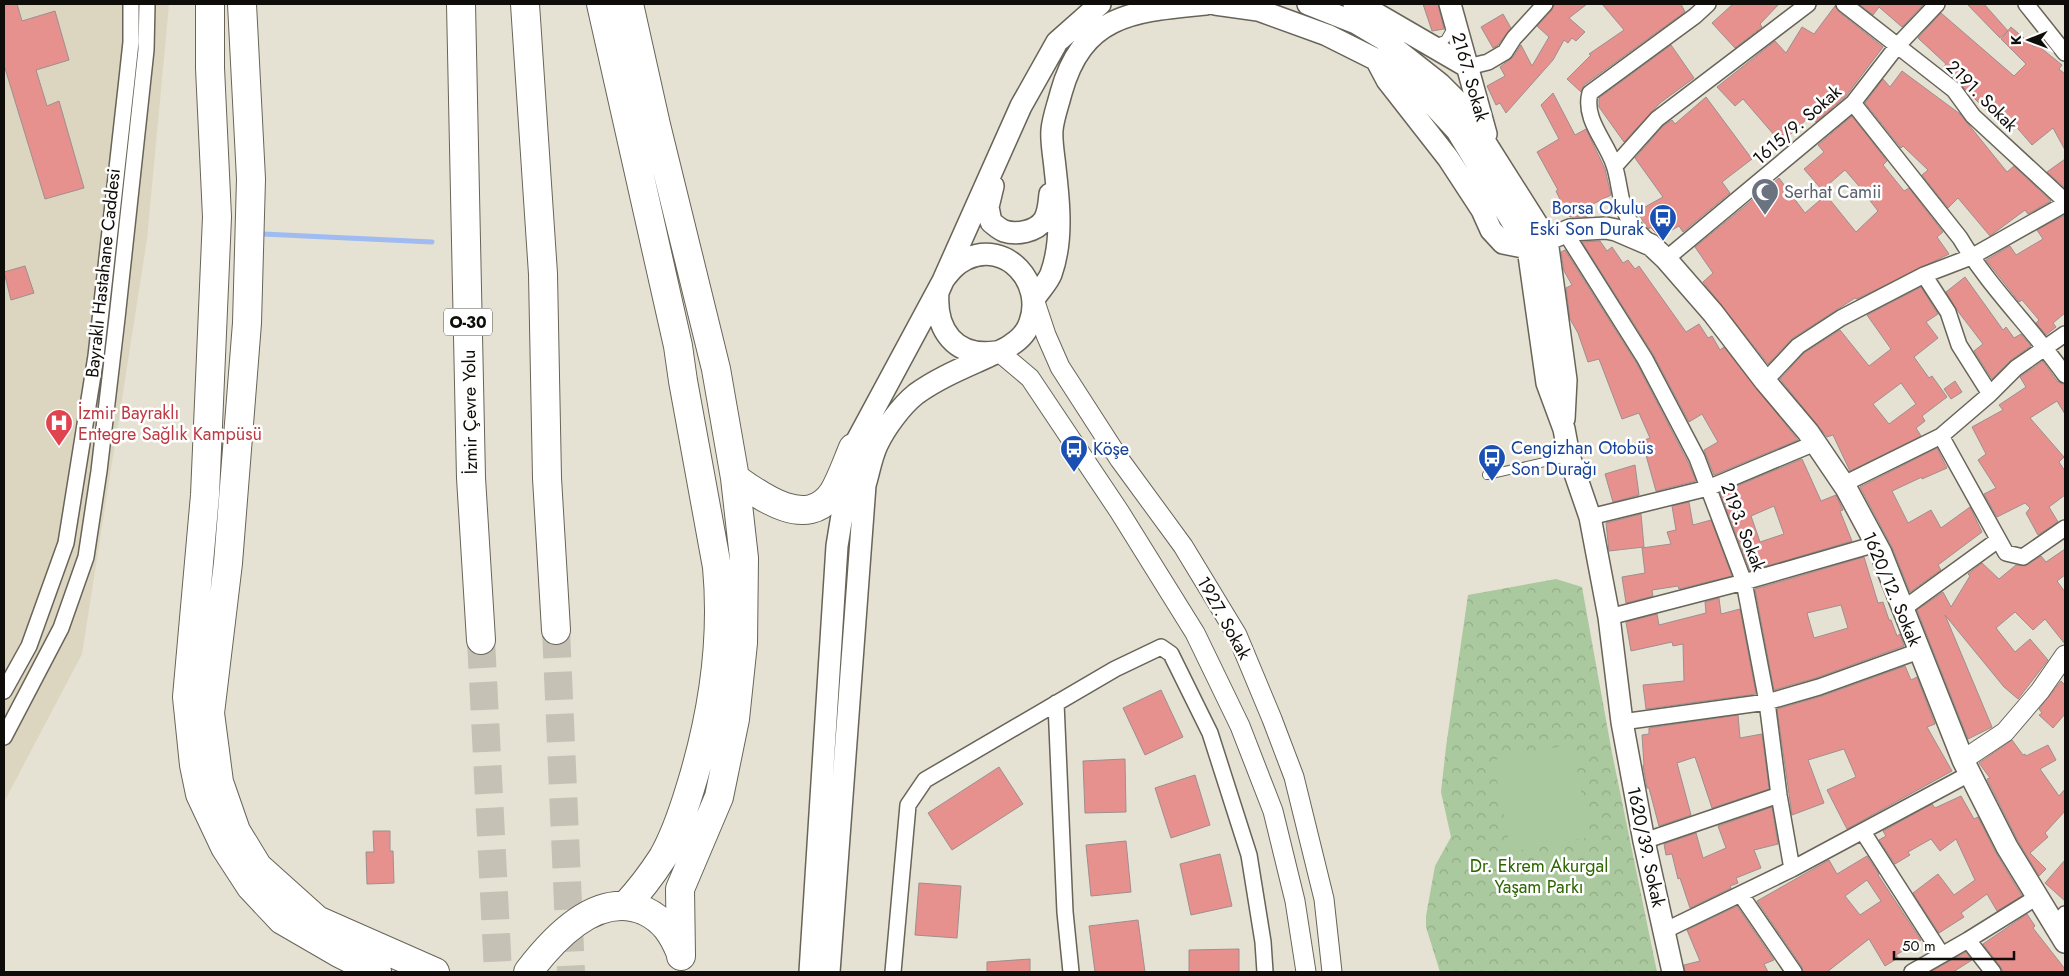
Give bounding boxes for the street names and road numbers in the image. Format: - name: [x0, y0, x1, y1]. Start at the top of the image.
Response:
- street label: 2167. Sokak: [1445, 30, 1495, 125]
- street label: 2191. Sokak: [1940, 54, 2024, 138]
- street label: 1615/9. Sokak: [1747, 79, 1847, 171]
- street label: Bayraklı Hastahane Caddesi: [79, 167, 127, 379]
- road number: O-30: [444, 308, 492, 336]
- street label: İzmir Çevre Yolu: [456, 350, 484, 474]
- street label: 2193. Sokak: [1714, 479, 1772, 575]
- street label: 1620/12. Sokak: [1856, 528, 1928, 650]
- street label: 1927. Sokak: [1190, 572, 1258, 664]
- street label: 1620/39. Sokak: [1621, 784, 1671, 910]

